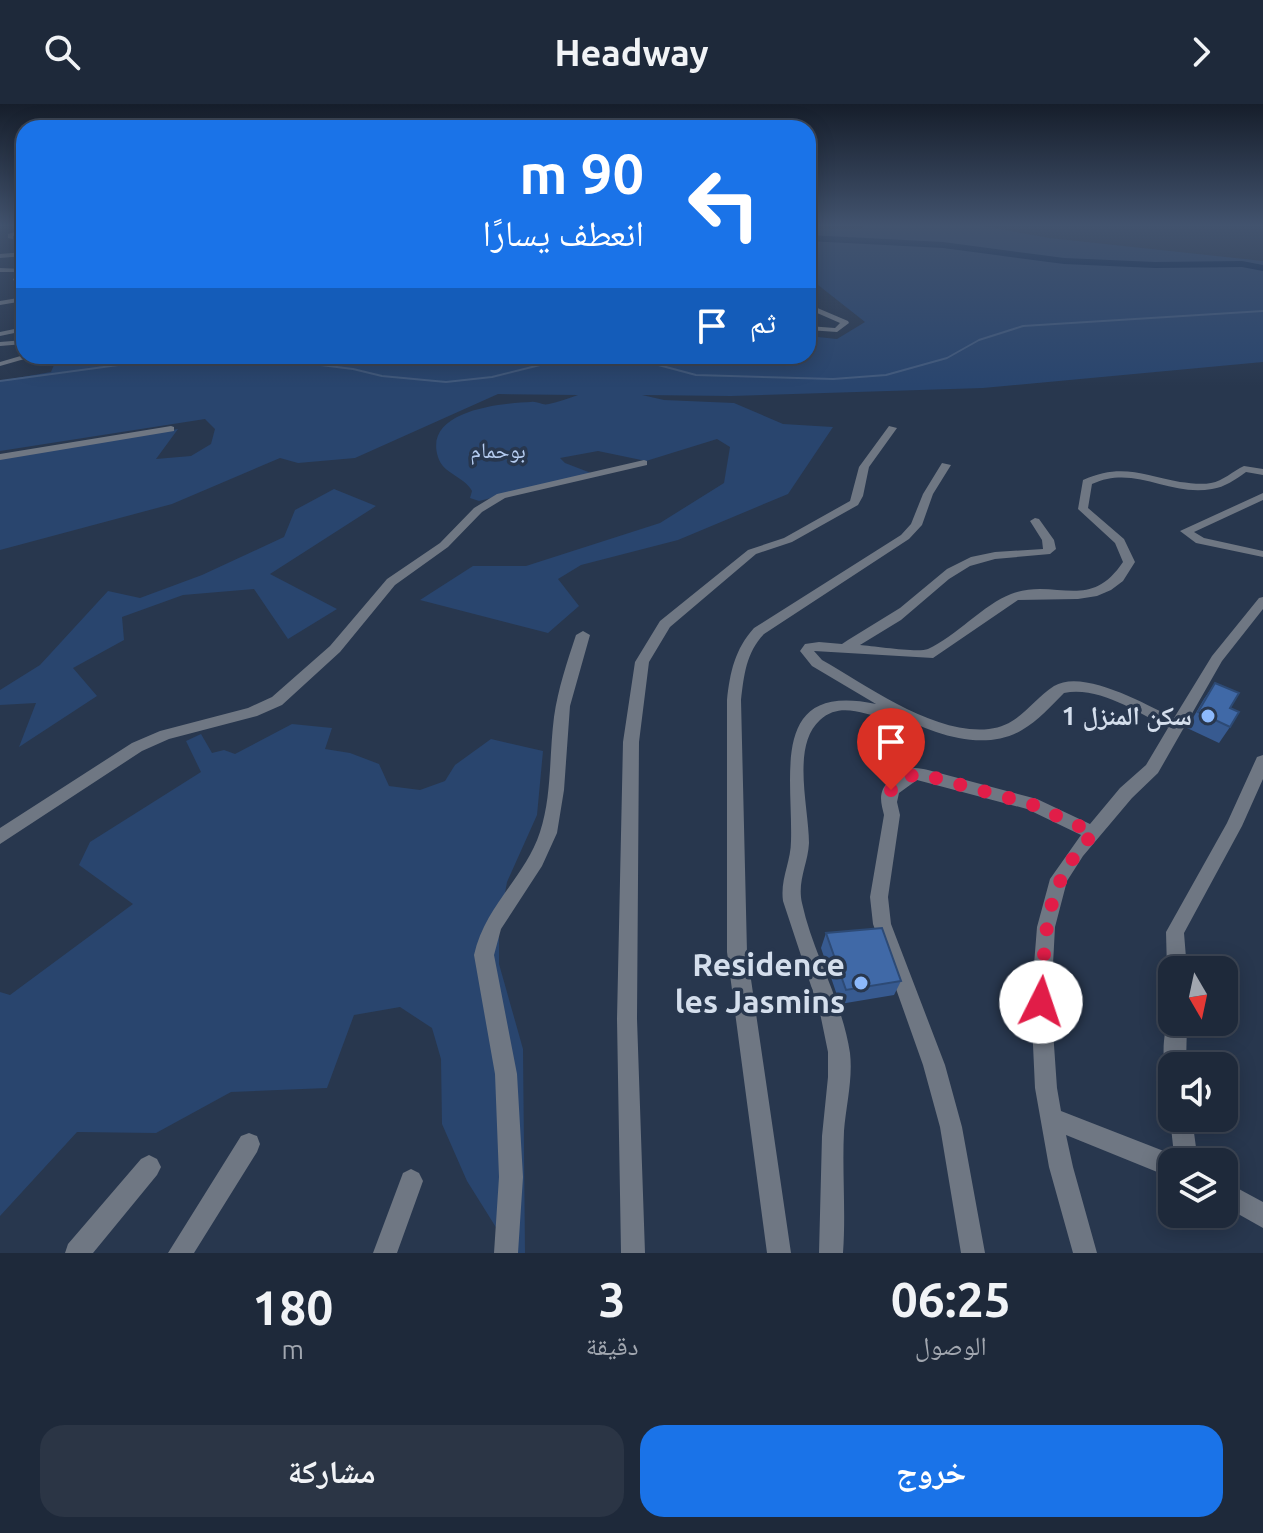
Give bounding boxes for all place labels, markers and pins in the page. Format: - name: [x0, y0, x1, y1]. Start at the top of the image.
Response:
- place label: سكن المنزل 1: [1062, 701, 1192, 732]
- marker: سكن المنزل 1: [1199, 707, 1217, 725]
- pin: [857, 708, 925, 790]
- place label: Residence les Jasmins: [675, 946, 845, 1019]
- marker: Residence les Jasmins: [852, 974, 870, 992]

